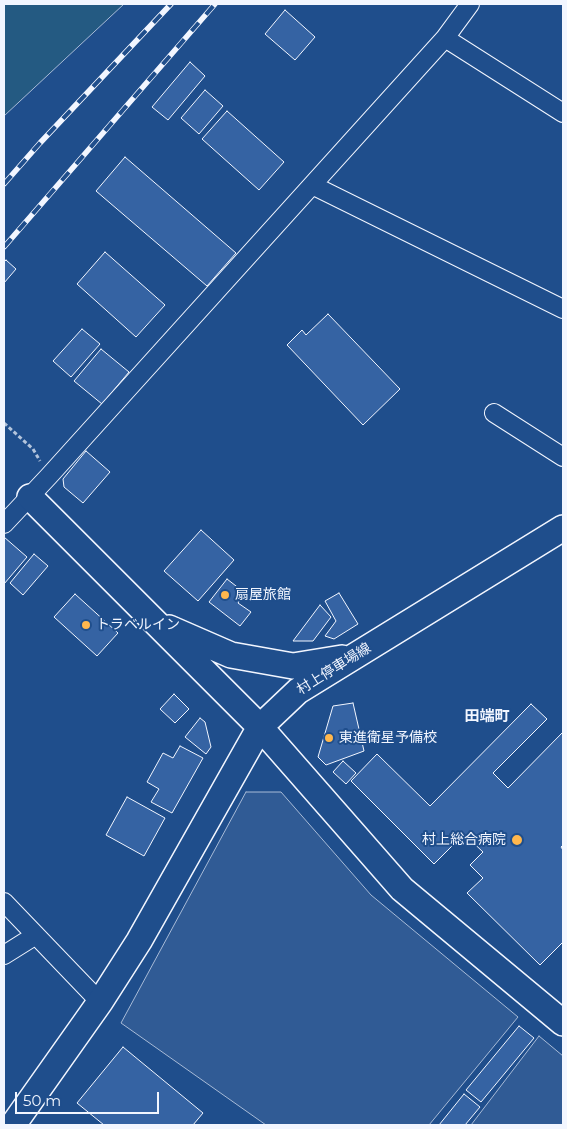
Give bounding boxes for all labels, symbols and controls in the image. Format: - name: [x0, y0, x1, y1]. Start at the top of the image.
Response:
- place label: 扇屋旅館: [235, 587, 291, 603]
- marker: 扇屋旅館: [219, 589, 231, 601]
- place label: トラベルイン: [96, 617, 180, 633]
- marker: トラベルイン: [80, 619, 92, 631]
- street label: 村上停車場線: [294, 640, 374, 698]
- district label: 田端町: [465, 708, 509, 726]
- place label: 東進衛星予備校: [339, 730, 437, 746]
- marker: 東進衛星予備校: [323, 732, 335, 744]
- place label: 村上総合病院: [422, 832, 506, 848]
- marker: 村上総合病院: [510, 833, 524, 847]
- scale bar: [18, 1082, 161, 1114]
- text: 50 m: [23, 1091, 61, 1110]

